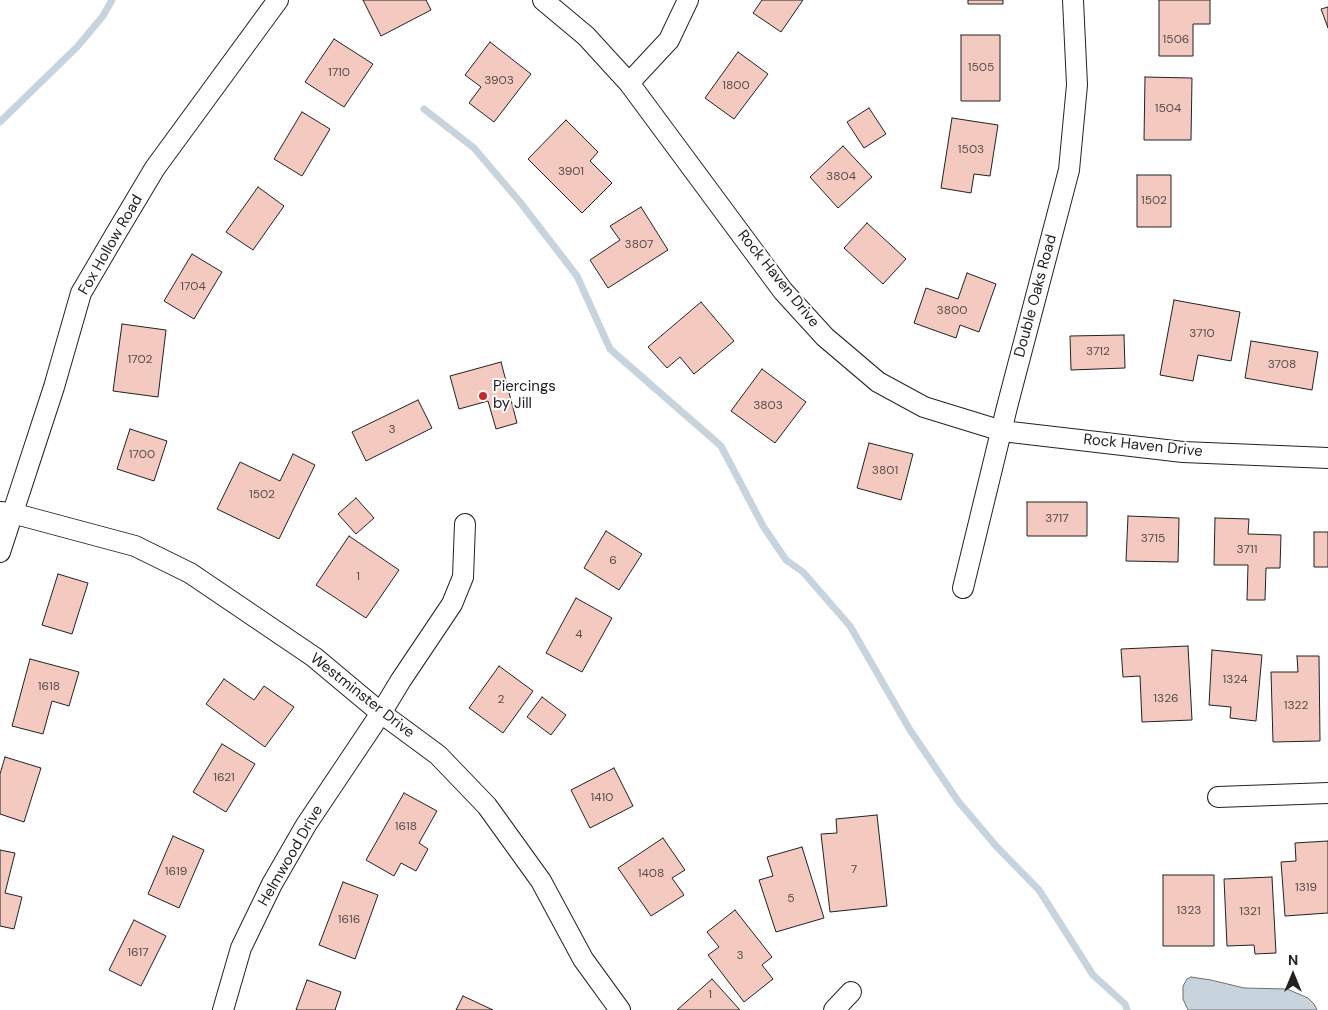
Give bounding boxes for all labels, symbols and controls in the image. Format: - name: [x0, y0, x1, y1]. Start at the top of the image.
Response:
- house number: 1506: [1163, 33, 1189, 47]
- house number: 1505: [968, 61, 994, 75]
- house number: 1710: [328, 66, 350, 80]
- house number: 3903: [484, 74, 514, 88]
- house number: 1800: [722, 79, 750, 93]
- house number: 1504: [1155, 102, 1181, 116]
- house number: 1503: [958, 143, 984, 157]
- house number: 3901: [558, 165, 584, 179]
- house number: 3804: [826, 170, 856, 184]
- street label: Fox Hollow Road: [75, 192, 147, 298]
- house number: 1502: [1141, 194, 1167, 208]
- street label: Rock Haven Drive: [733, 227, 823, 331]
- street label: Double Oaks Road: [1011, 233, 1061, 359]
- house number: 3807: [625, 238, 653, 252]
- house number: 1704: [180, 280, 206, 294]
- house number: 3800: [937, 304, 967, 318]
- house number: 3710: [1189, 327, 1215, 341]
- house number: 3712: [1086, 345, 1110, 359]
- house number: 1702: [128, 353, 152, 367]
- house number: 3708: [1268, 358, 1296, 372]
- place label: Piercings by Jill: [493, 378, 556, 413]
- marker: Piercings by Jill: [477, 390, 489, 402]
- house number: 3803: [753, 399, 783, 413]
- house number: 3: [388, 423, 396, 437]
- street label: Rock Haven Drive: [1083, 431, 1203, 461]
- house number: 1700: [129, 448, 155, 462]
- house number: 3801: [872, 464, 898, 478]
- house number: 1502: [249, 488, 275, 502]
- house number: 3717: [1045, 512, 1069, 526]
- house number: 3715: [1141, 532, 1165, 546]
- house number: 3711: [1237, 543, 1257, 557]
- house number: 6: [609, 554, 617, 568]
- house number: 1: [356, 570, 360, 584]
- house number: 4: [575, 628, 583, 642]
- street label: Westminster Drive: [306, 650, 418, 742]
- house number: 1324: [1223, 673, 1247, 687]
- house number: 1618: [38, 680, 60, 694]
- house number: 1326: [1153, 692, 1179, 706]
- house number: 2: [498, 693, 504, 707]
- house number: 1322: [1284, 699, 1308, 713]
- house number: 1621: [213, 771, 235, 785]
- house number: 1410: [591, 791, 613, 805]
- street label: Helmwood Drive: [255, 802, 327, 910]
- house number: 1618: [395, 820, 417, 834]
- house number: 7: [851, 863, 857, 877]
- house number: 1619: [165, 865, 187, 879]
- house number: 1408: [638, 867, 664, 881]
- house number: 1319: [1295, 881, 1317, 895]
- house number: 5: [787, 892, 795, 906]
- house number: 1323: [1177, 904, 1201, 918]
- house number: 1321: [1239, 905, 1261, 919]
- house number: 1616: [338, 913, 360, 927]
- house number: 1617: [127, 946, 149, 960]
- house number: 3: [736, 949, 744, 963]
- north arrow: [1268, 950, 1318, 1000]
- text: N: [1288, 951, 1298, 969]
- house number: 1: [708, 988, 712, 1002]

